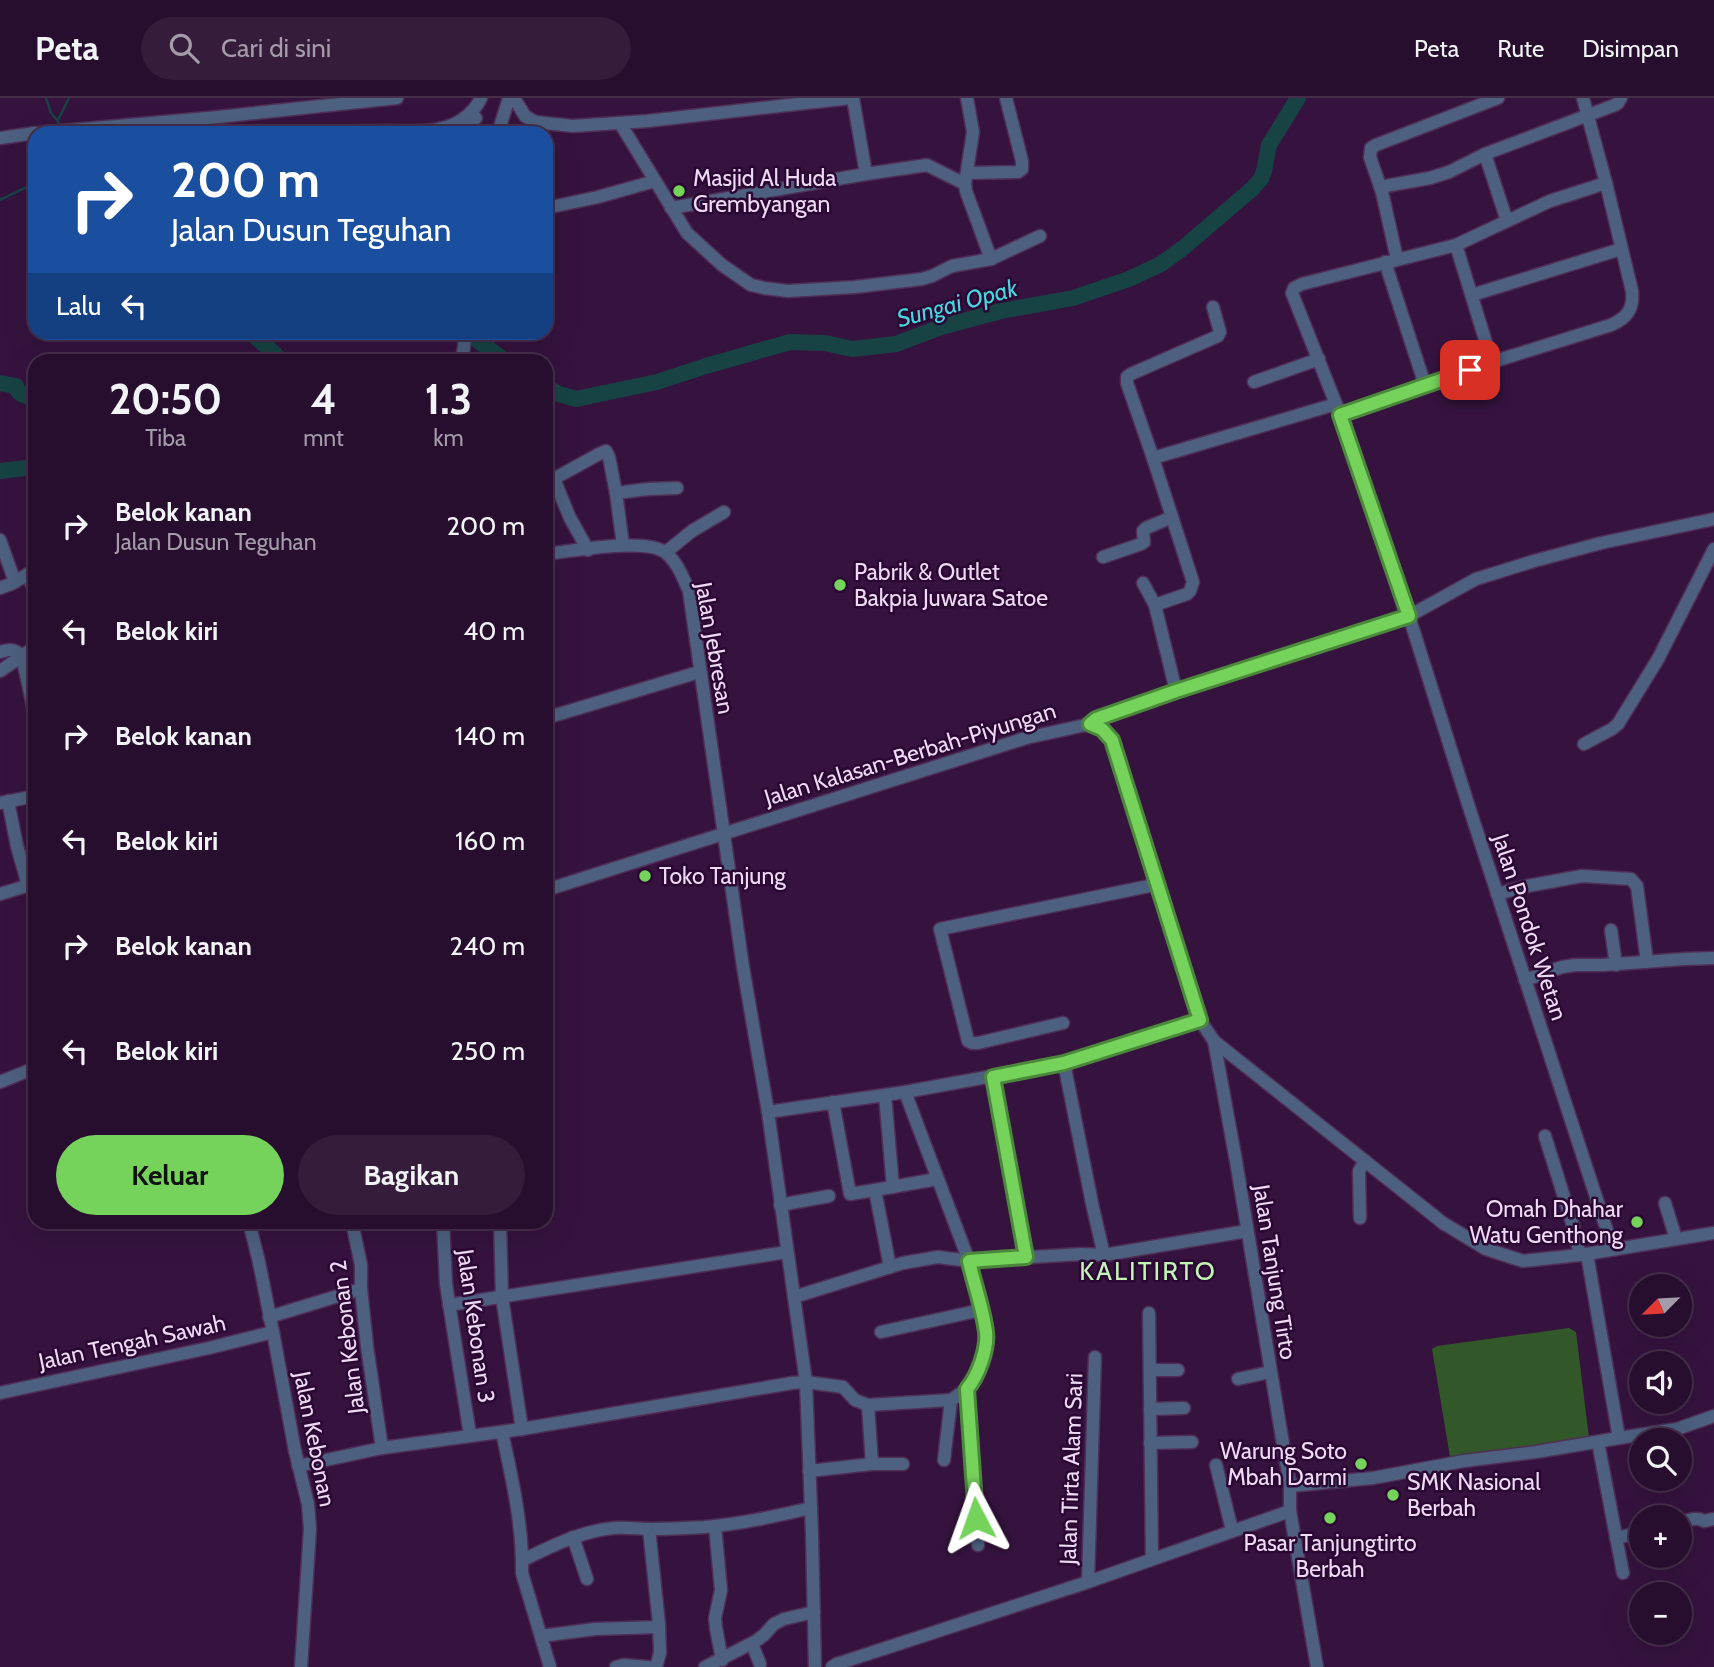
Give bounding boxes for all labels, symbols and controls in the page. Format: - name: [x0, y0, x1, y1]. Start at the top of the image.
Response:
- search box: [141, 17, 631, 80]
- text: Peta: [35, 28, 99, 68]
- icon: search: [165, 29, 203, 67]
- text: Cari di sini: [221, 32, 331, 64]
- text: Peta: [1414, 34, 1459, 63]
- text: Rute: [1497, 34, 1544, 63]
- text: Disimpan: [1582, 34, 1679, 63]
- text: 200 m: [171, 150, 320, 209]
- icon: right: [56, 154, 147, 245]
- place label: Masjid Al Huda Grembyangan: [693, 164, 836, 218]
- marker: Masjid Al Huda Grembyangan: [671, 183, 687, 199]
- text: Jalan Dusun Teguhan: [171, 210, 451, 249]
- water label: Sungai Opak: [894, 273, 1021, 333]
- icon: left: [115, 287, 153, 325]
- text: Lalu: [56, 290, 101, 322]
- pin: [1440, 340, 1500, 400]
- icon: arrive: [1451, 351, 1489, 389]
- text: 20:50: [109, 373, 222, 425]
- text: 4: [310, 373, 337, 425]
- text: 1.3: [425, 373, 472, 425]
- text: Tiba: [145, 424, 186, 452]
- text: mnt: [303, 424, 344, 452]
- text: km: [433, 424, 464, 452]
- text: Belok kanan: [115, 496, 252, 528]
- icon: right: [56, 507, 94, 545]
- text: 200 m: [446, 510, 525, 542]
- text: Jalan Dusun Teguhan: [115, 528, 317, 556]
- place label: Pabrik & Outlet Bakpia Juwara Satoe: [854, 558, 1048, 612]
- marker: Pabrik & Outlet Bakpia Juwara Satoe: [832, 577, 848, 593]
- street label: Jalan Jebresan: [689, 579, 740, 716]
- icon: left: [56, 612, 94, 650]
- text: Belok kiri: [115, 615, 218, 647]
- text: 40 m: [463, 615, 525, 647]
- street label: Jalan Kalasan-Berbah-Piyungan: [760, 696, 1059, 812]
- icon: right: [56, 717, 94, 755]
- text: Belok kanan: [115, 720, 252, 752]
- text: 140 m: [455, 720, 525, 752]
- icon: left: [56, 822, 94, 860]
- text: Belok kiri: [115, 825, 218, 857]
- text: 160 m: [455, 825, 525, 857]
- street label: Jalan Pondok Wetan: [1486, 829, 1573, 1024]
- place label: Toko Tanjung: [659, 862, 786, 890]
- marker: Toko Tanjung: [637, 868, 653, 884]
- icon: right: [56, 927, 94, 965]
- text: Belok kanan: [115, 930, 252, 962]
- text: 240 m: [450, 930, 525, 962]
- icon: left: [56, 1032, 94, 1070]
- text: Belok kiri: [115, 1035, 218, 1067]
- text: 250 m: [451, 1035, 525, 1067]
- button: Keluar: [56, 1135, 284, 1215]
- button: Bagikan: [298, 1135, 525, 1215]
- street label: Jalan Tanjung Tirto: [1247, 1181, 1303, 1362]
- place label: Omah Dhahar Watu Genthong: [1469, 1195, 1624, 1249]
- marker: Omah Dhahar Watu Genthong: [1629, 1214, 1645, 1230]
- street label: Jalan Kebonan 3: [451, 1246, 501, 1405]
- district label: KALITIRTO: [1079, 1255, 1217, 1287]
- street label: Jalan Kebonan 2: [324, 1259, 370, 1416]
- north arrow: [1629, 1274, 1692, 1337]
- map controls: [1629, 1274, 1692, 1645]
- street label: Jalan Tengah Sawah: [35, 1308, 228, 1376]
- button: sound: [1629, 1351, 1692, 1414]
- street label: Jalan Kebonan: [288, 1368, 342, 1509]
- street label: Jalan Tirta Alam Sari: [1054, 1373, 1088, 1566]
- button: search: [1629, 1428, 1692, 1491]
- place label: Warung Soto Mbah Darmi: [1220, 1437, 1347, 1491]
- marker: Warung Soto Mbah Darmi: [1353, 1456, 1369, 1472]
- place label: SMK Nasional Berbah: [1407, 1468, 1541, 1522]
- position arrow: [939, 1481, 1013, 1555]
- marker: SMK Nasional Berbah: [1385, 1487, 1401, 1503]
- button: +: [1629, 1505, 1692, 1568]
- marker: Pasar Tanjungtirto Berbah: [1322, 1510, 1338, 1526]
- place label: Pasar Tanjungtirto Berbah: [1243, 1529, 1417, 1583]
- button: −: [1629, 1582, 1692, 1645]

